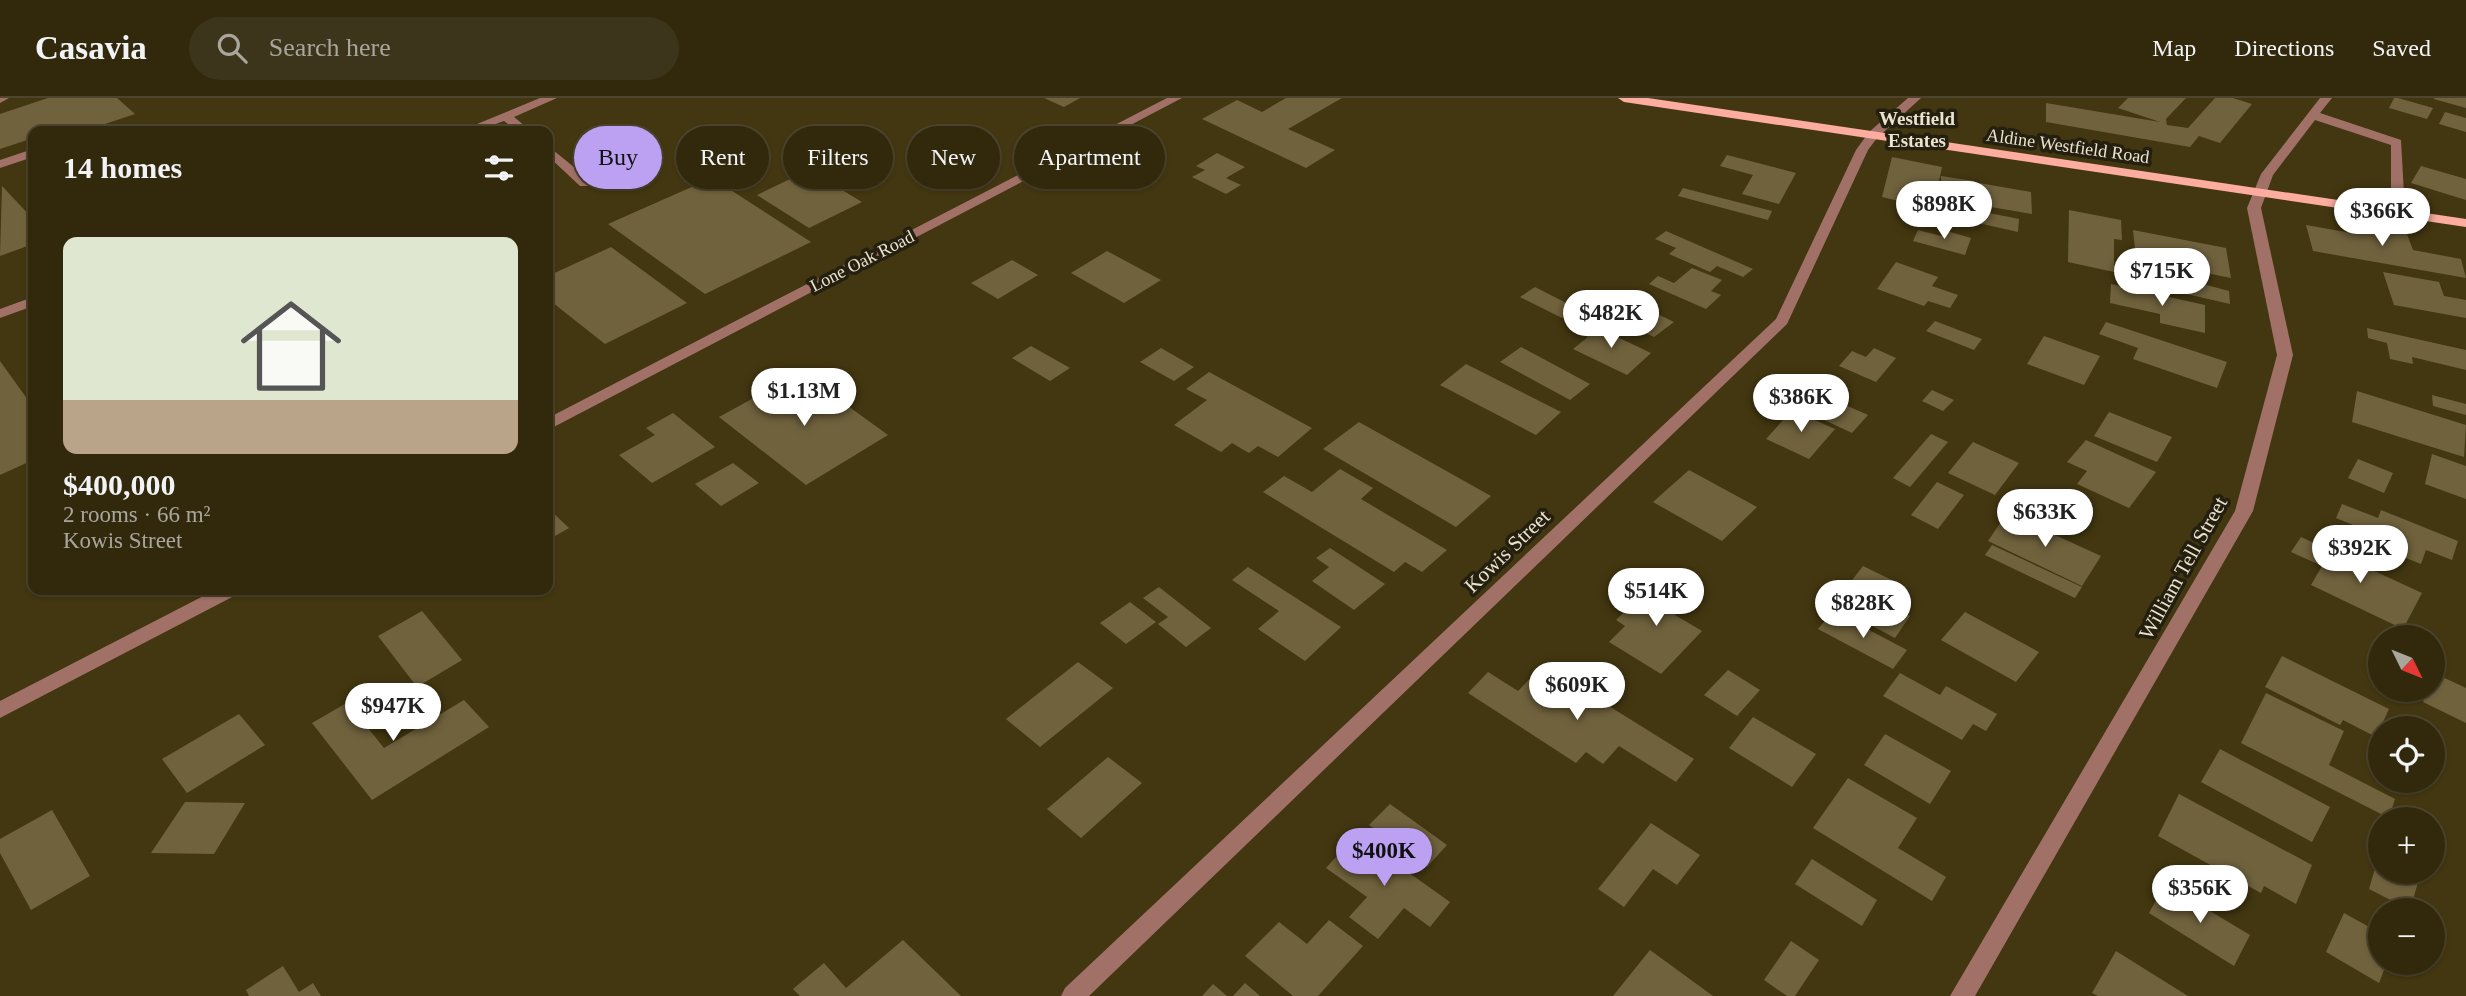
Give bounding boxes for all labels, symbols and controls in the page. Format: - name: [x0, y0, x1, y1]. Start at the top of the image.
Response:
- search box: [189, 17, 679, 80]
- icon: search: [213, 29, 251, 67]
- text: Casavia: [35, 30, 147, 66]
- text: Search here: [269, 33, 391, 62]
- text: Map: [2152, 35, 2196, 61]
- text: Directions: [2234, 35, 2334, 61]
- text: Saved: [2372, 35, 2431, 61]
- district label: Westfield Estates: [1879, 108, 1955, 151]
- street label: Aldine Westfield Road: [1985, 125, 2151, 167]
- chip: Buy: [574, 126, 662, 189]
- chip: Rent: [676, 126, 769, 189]
- chip: Filters: [783, 126, 893, 189]
- chip: New: [907, 126, 1000, 189]
- chip: Apartment: [1014, 126, 1165, 189]
- icon: filters: [480, 149, 518, 187]
- text: 14 homes: [63, 151, 182, 184]
- pin: $898K: [1895, 181, 1993, 241]
- pin: $366K: [2333, 188, 2431, 248]
- text: $898K: [1912, 191, 1976, 216]
- text: $366K: [2350, 198, 2414, 223]
- street label: Lone Oak Road: [807, 226, 917, 296]
- pin: $715K: [2113, 248, 2211, 308]
- text: $715K: [2130, 258, 2194, 283]
- icon: home: [228, 283, 354, 409]
- pin: $482K: [1562, 290, 1660, 350]
- text: $482K: [1579, 300, 1643, 325]
- pin: $1.13M: [747, 368, 861, 428]
- pin: $386K: [1752, 374, 1850, 434]
- text: $1.13M: [767, 378, 841, 403]
- text: $386K: [1769, 384, 1833, 409]
- text: $400,000: [63, 468, 176, 501]
- pin: $633K: [1996, 490, 2094, 549]
- street label: William Tell Street: [2134, 492, 2232, 644]
- text: $633K: [2013, 499, 2077, 524]
- text: 2 rooms · 66 m²: [63, 502, 210, 527]
- street label: Kowis Street: [1459, 504, 1555, 598]
- pin: $392K: [2311, 526, 2409, 585]
- text: Kowis Street: [63, 528, 182, 553]
- text: $392K: [2328, 535, 2392, 560]
- pin: $514K: [1607, 568, 1705, 628]
- text: $514K: [1624, 578, 1688, 603]
- pin: $828K: [1814, 580, 1912, 640]
- text: $828K: [1831, 590, 1895, 615]
- north arrow: [2368, 625, 2445, 702]
- map controls: [2368, 625, 2445, 975]
- pin: $609K: [1528, 662, 1626, 722]
- text: $609K: [1545, 672, 1609, 697]
- pin: $947K: [344, 684, 442, 743]
- text: $947K: [361, 693, 425, 718]
- button: locate: [2368, 716, 2445, 793]
- button: +: [2368, 807, 2445, 884]
- pin: $400K: [1335, 828, 1433, 888]
- text: $400K: [1352, 838, 1416, 863]
- pin: $356K: [2151, 866, 2249, 925]
- text: $356K: [2168, 875, 2232, 900]
- button: −: [2368, 898, 2445, 975]

